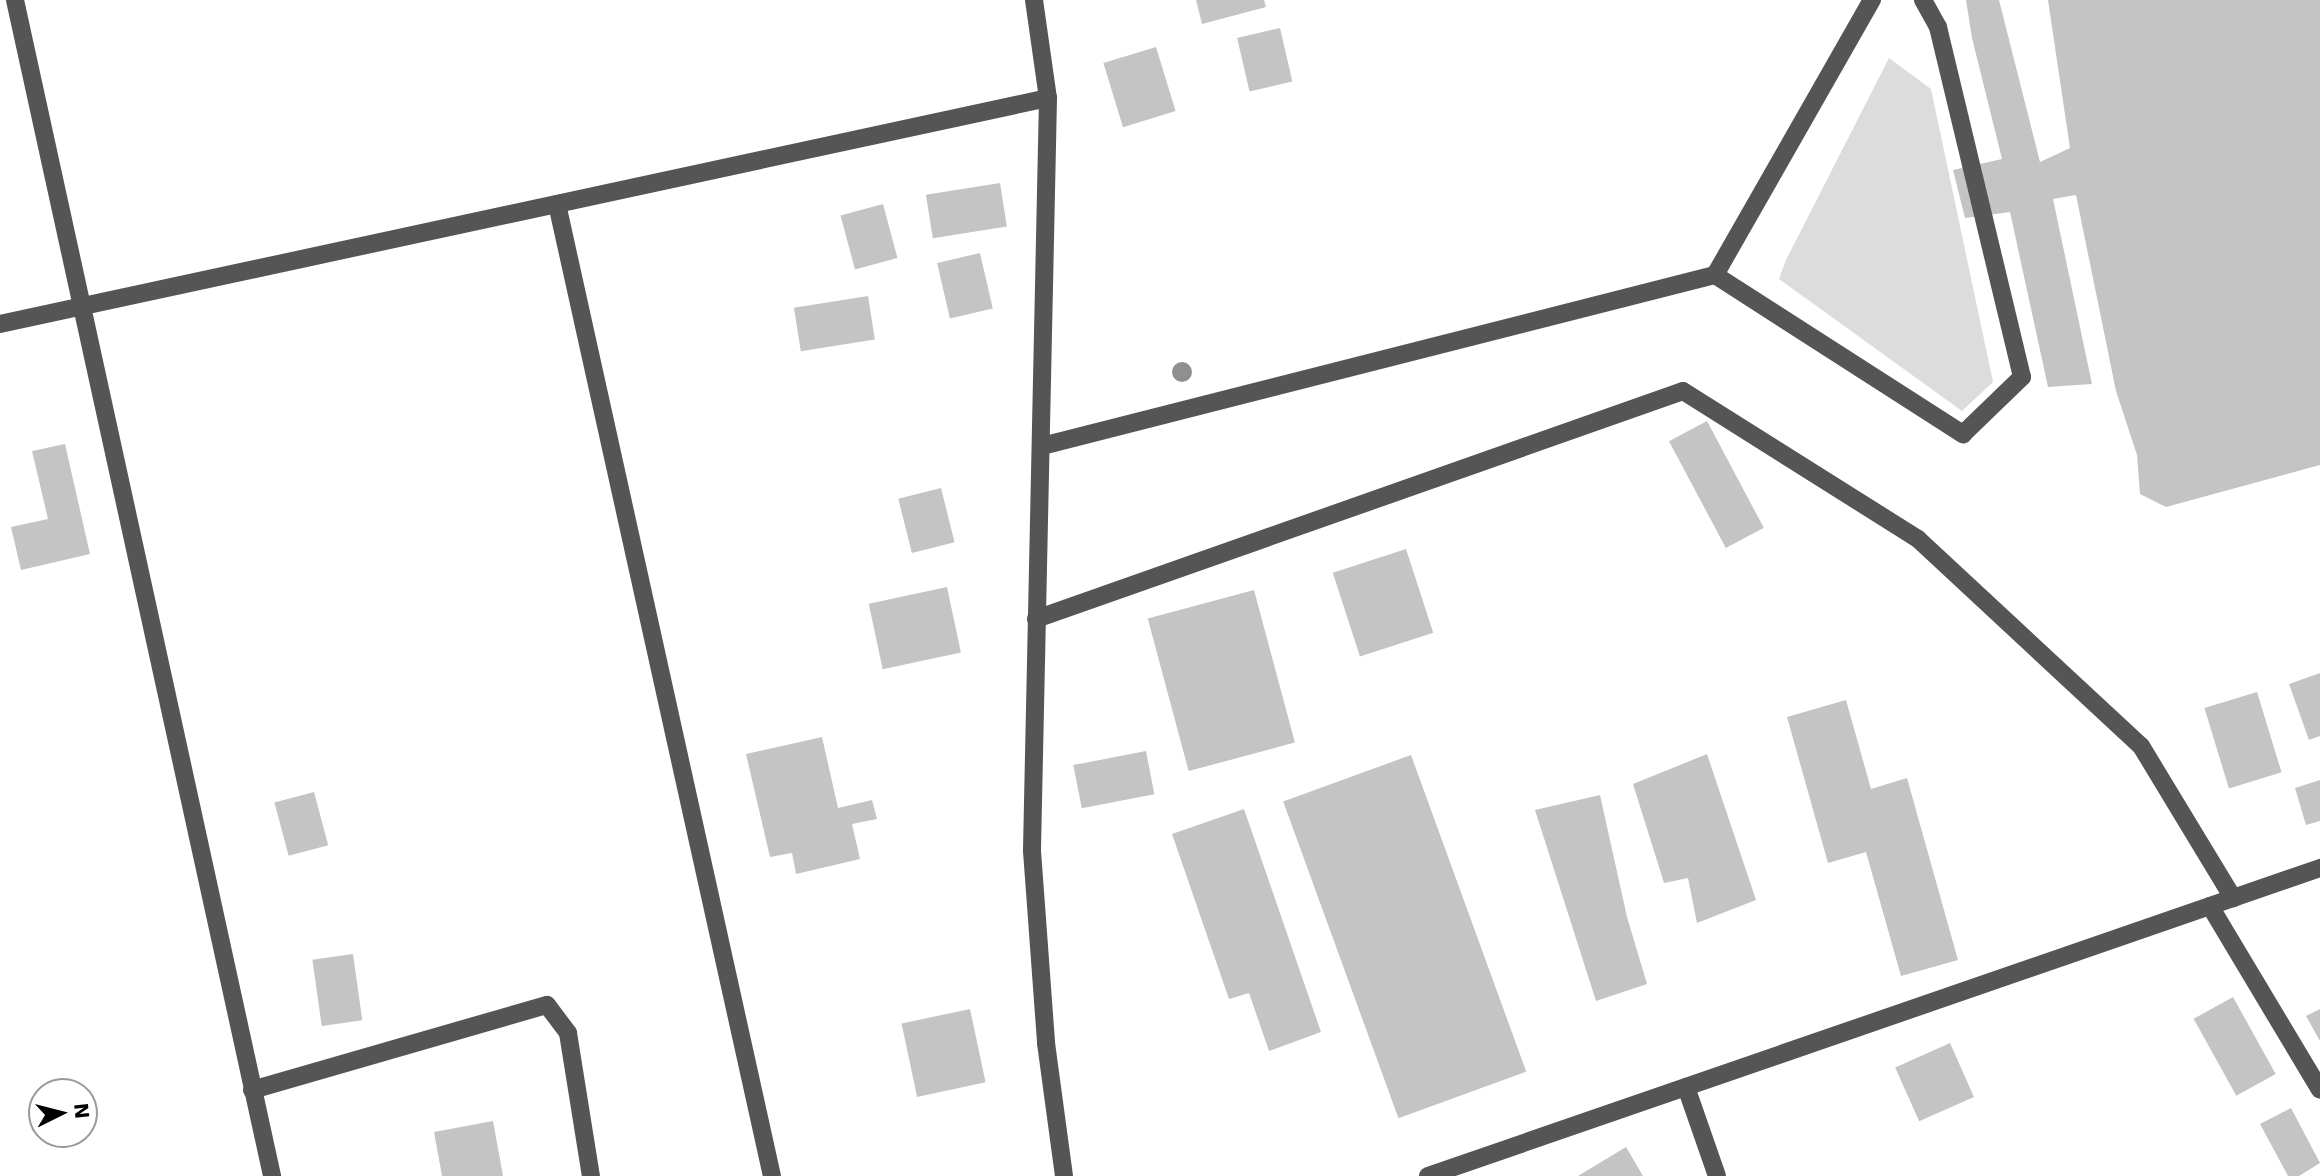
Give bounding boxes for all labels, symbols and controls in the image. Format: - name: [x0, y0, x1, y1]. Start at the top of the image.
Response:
- north arrow: [28, 1078, 98, 1148]
- text: N: [70, 1102, 94, 1120]

